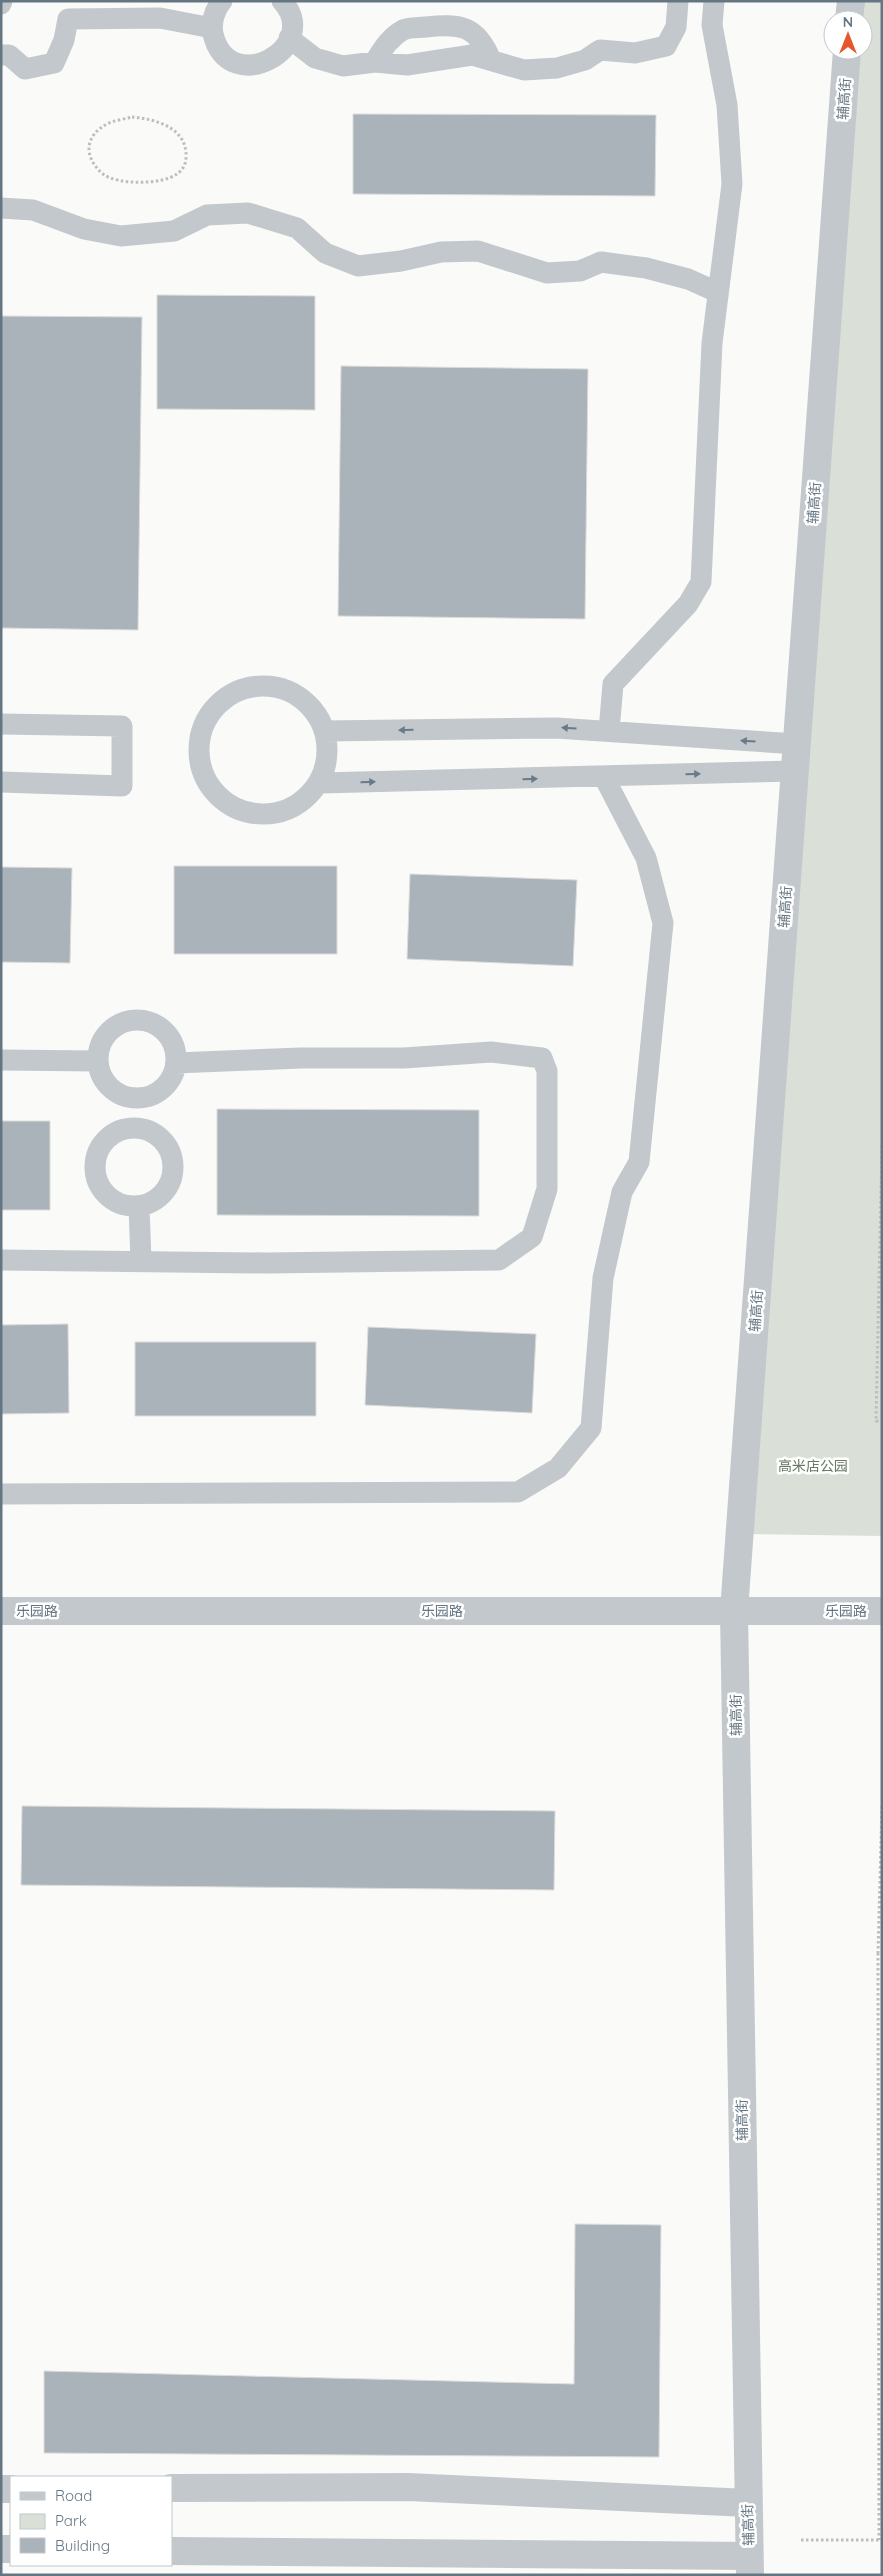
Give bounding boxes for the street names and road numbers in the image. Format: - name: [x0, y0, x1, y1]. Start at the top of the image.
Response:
- street label: 辅高街: [834, 77, 854, 121]
- street label: 辅高街: [804, 481, 824, 525]
- street label: 辅高街: [775, 885, 795, 929]
- street label: 辅高街: [746, 1289, 766, 1333]
- street label: 乐园路: [16, 1602, 58, 1620]
- street label: 乐园路: [421, 1602, 463, 1620]
- street label: 乐园路: [825, 1602, 867, 1620]
- street label: 辅高街: [727, 1694, 745, 1736]
- street label: 辅高街: [733, 2099, 751, 2141]
- street label: 辅高街: [738, 2504, 758, 2546]

